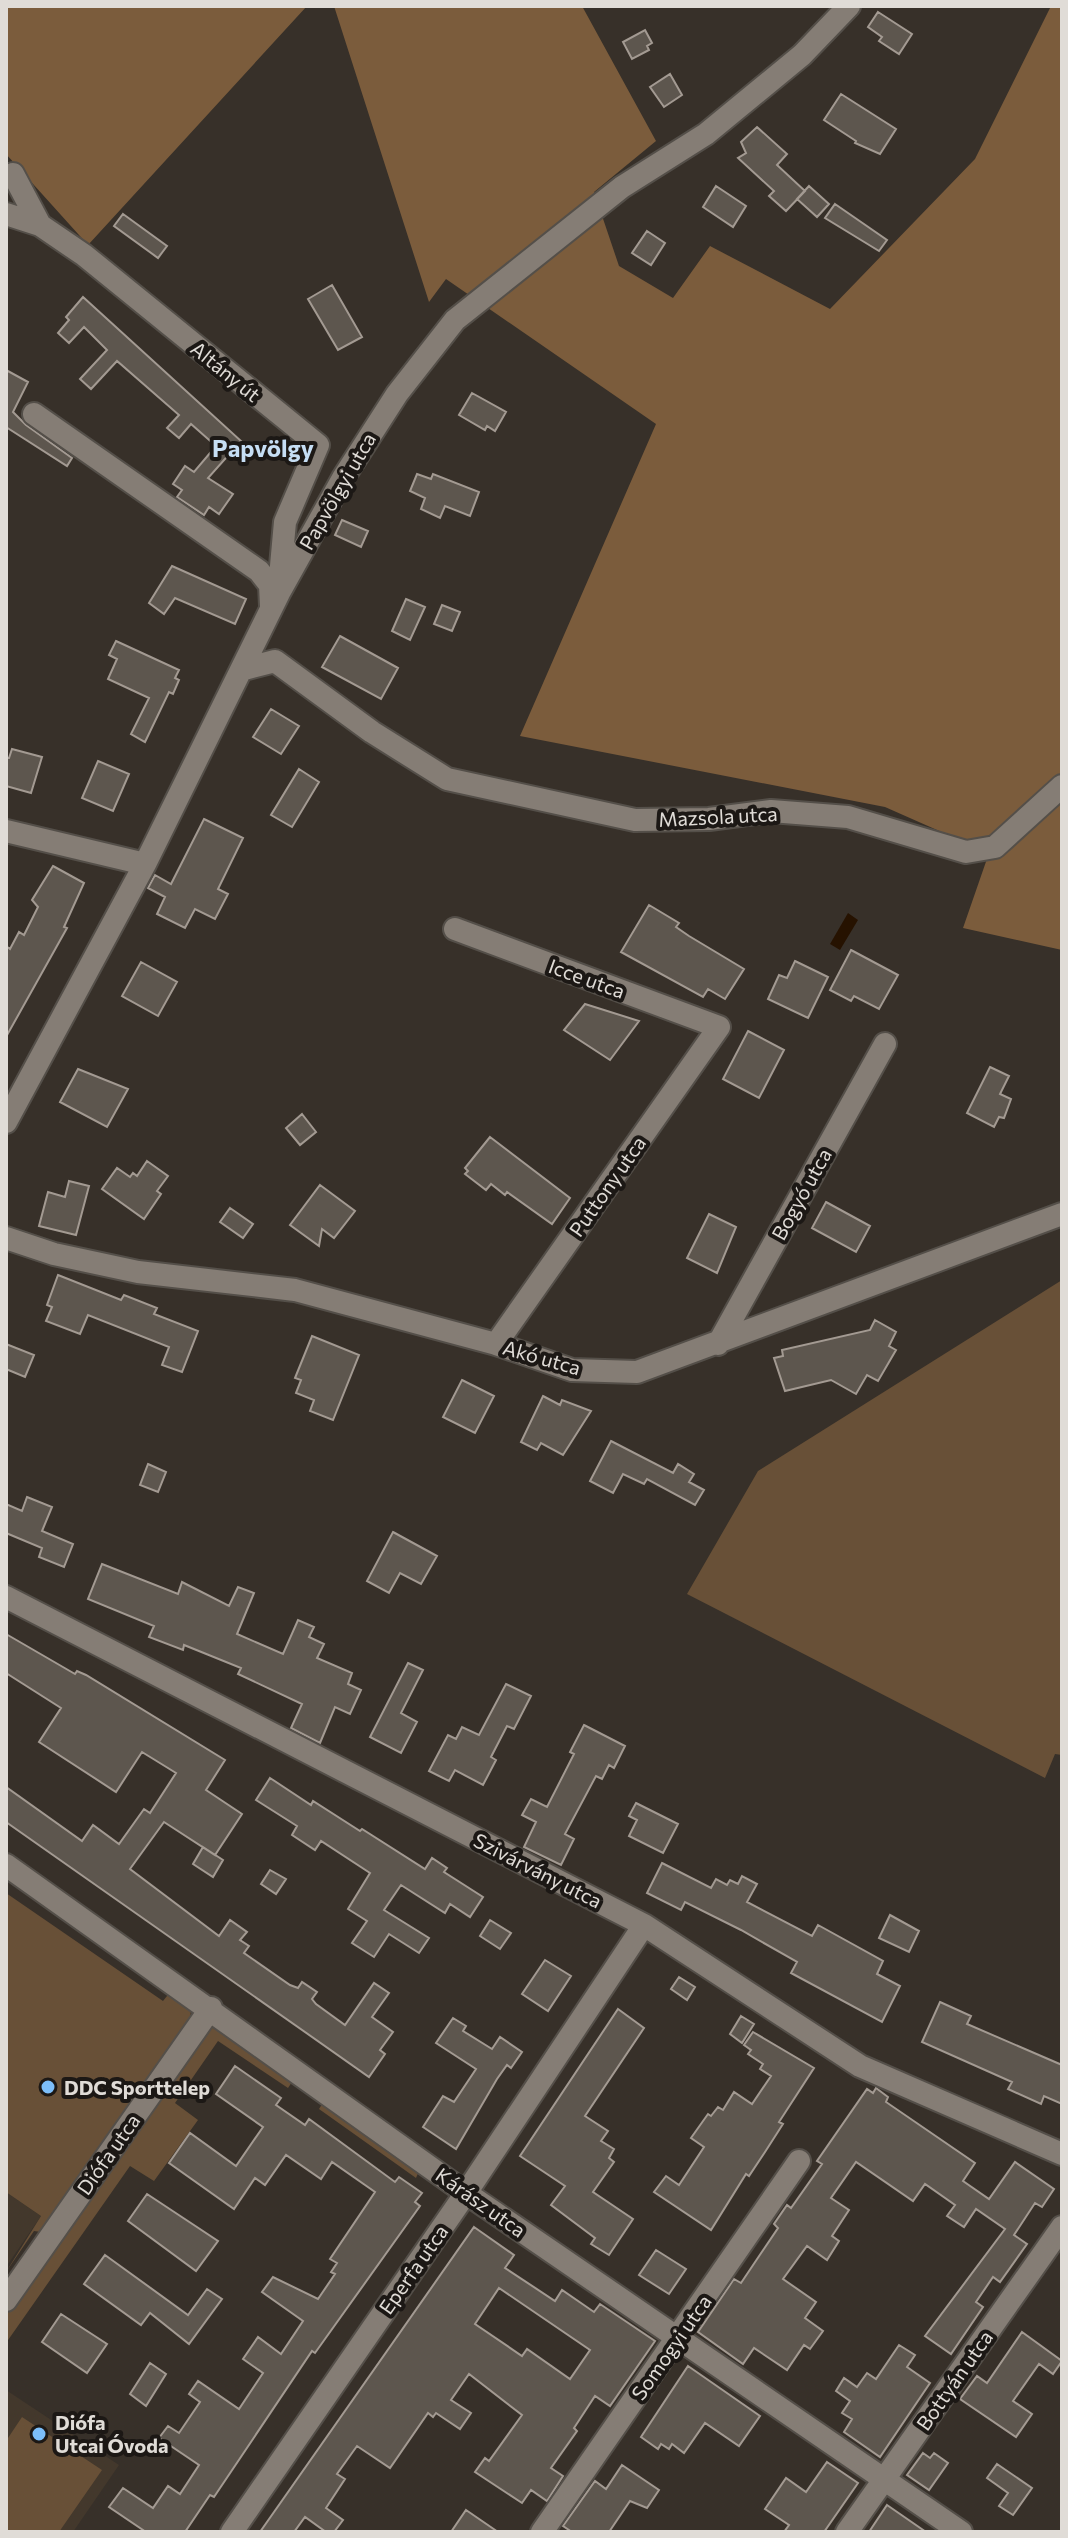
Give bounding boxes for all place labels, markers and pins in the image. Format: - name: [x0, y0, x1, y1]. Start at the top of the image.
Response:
- place label: DDC Sporttelep: [64, 2075, 210, 2099]
- marker: DDC Sporttelep: [39, 2078, 57, 2096]
- place label: Diófa Utcai Óvoda: [55, 2410, 168, 2457]
- marker: Diófa Utcai Óvoda: [30, 2425, 48, 2443]

